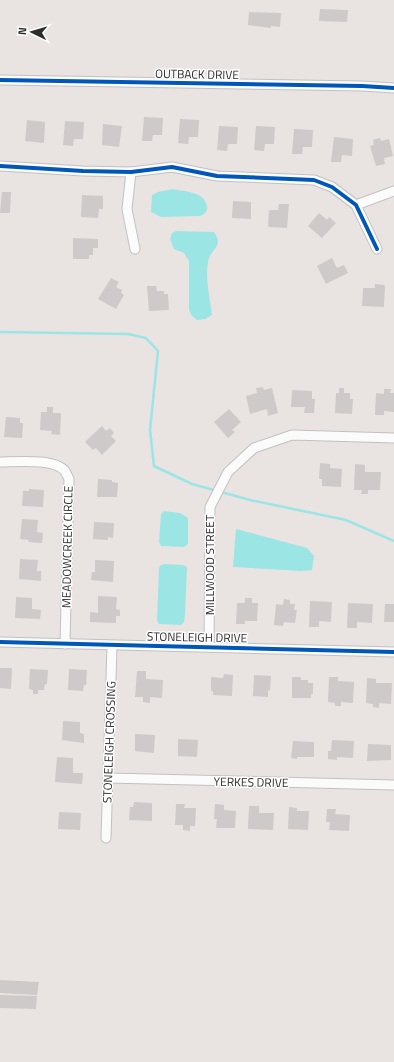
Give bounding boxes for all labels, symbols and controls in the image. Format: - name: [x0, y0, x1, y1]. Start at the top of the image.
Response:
- north arrow: [12, 12, 52, 52]
- text: N: [14, 27, 30, 36]
- street label: OUTBACK DRIVE: [155, 64, 239, 84]
- street label: MEADOWCREEK CIRCLE: [56, 485, 78, 608]
- street label: MILLWOOD STREET: [200, 514, 219, 615]
- street label: STONELEIGH DRIVE: [147, 627, 248, 647]
- street label: STONELEIGH CROSSING: [97, 681, 121, 803]
- street label: YERKES DRIVE: [213, 772, 289, 792]

